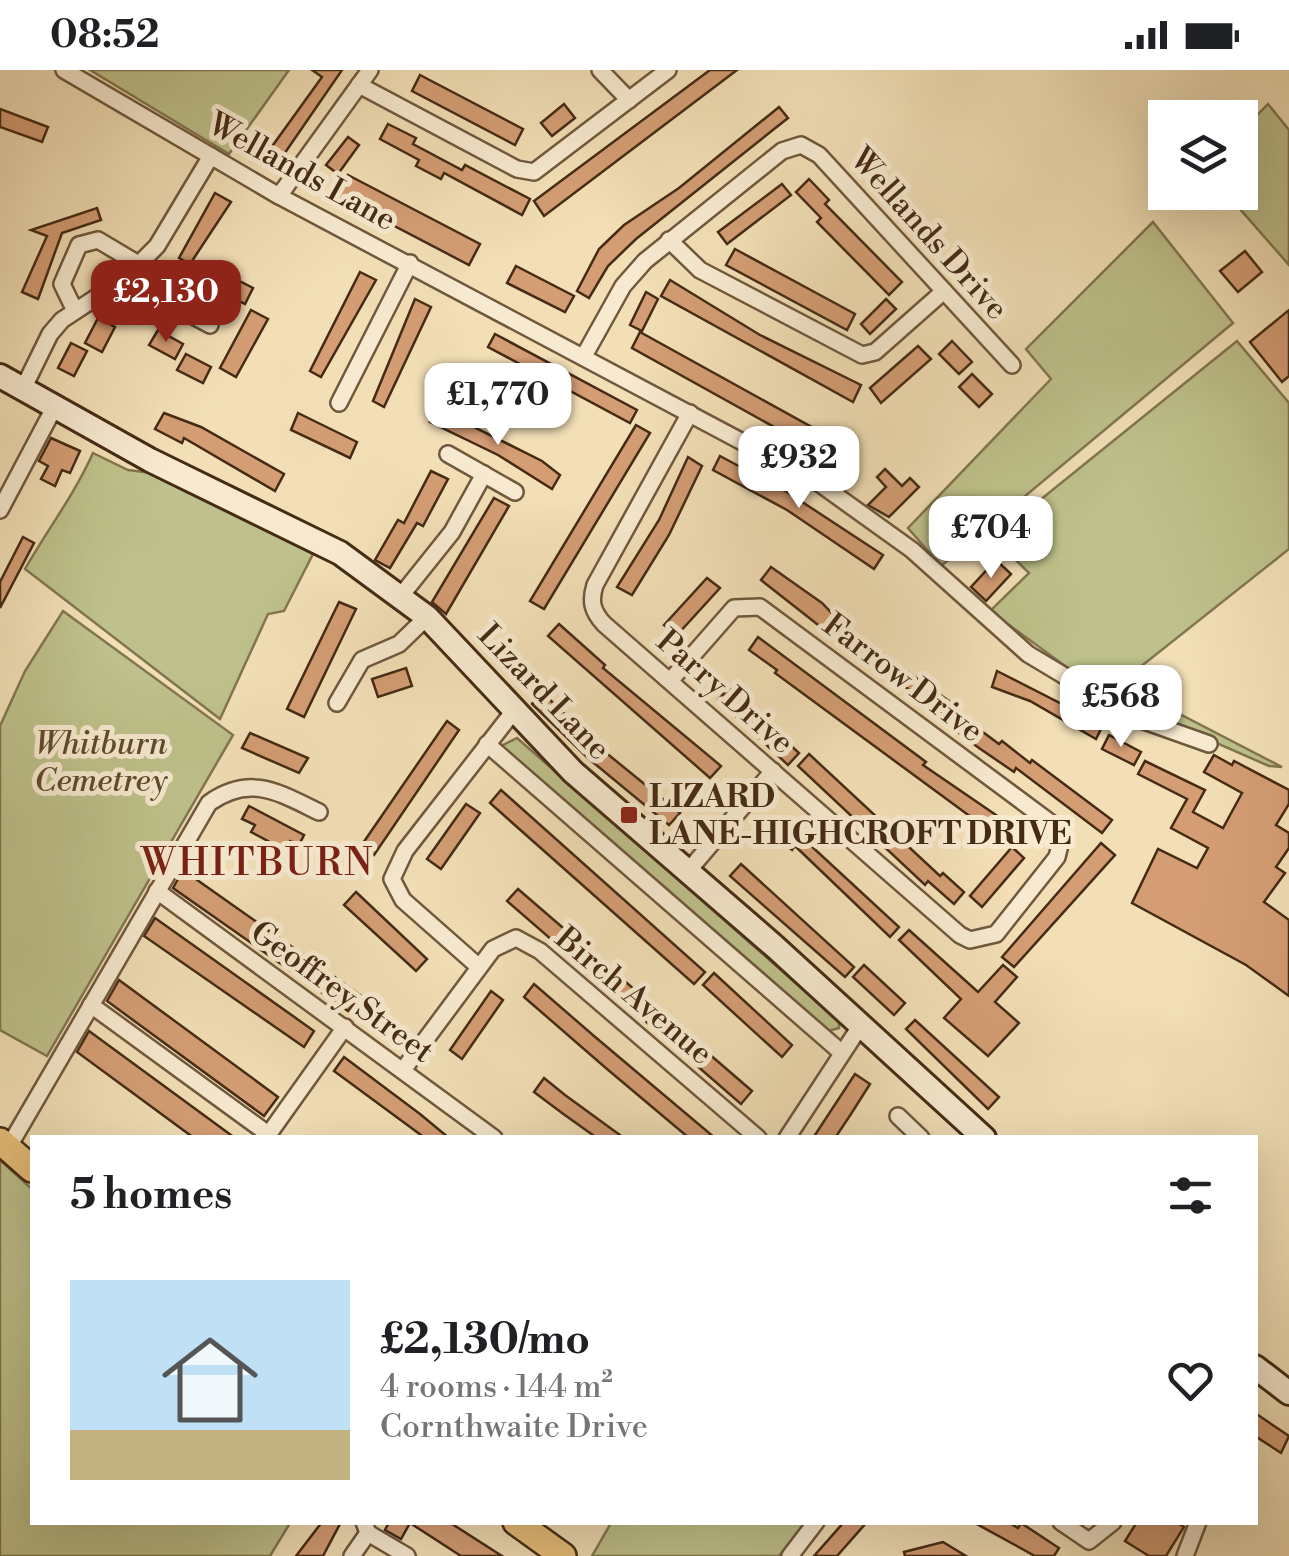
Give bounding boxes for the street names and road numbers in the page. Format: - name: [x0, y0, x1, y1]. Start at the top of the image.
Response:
- street label: Wellands Lane: [200, 103, 403, 240]
- street label: Wellands Drive: [841, 139, 1017, 328]
- street label: Farrow Drive: [815, 605, 991, 751]
- street label: Lizard Lane: [469, 615, 619, 769]
- street label: Parry Drive: [648, 621, 802, 763]
- street label: Geoffrey Street: [243, 912, 441, 1072]
- street label: Birch Avenue: [546, 918, 721, 1074]

